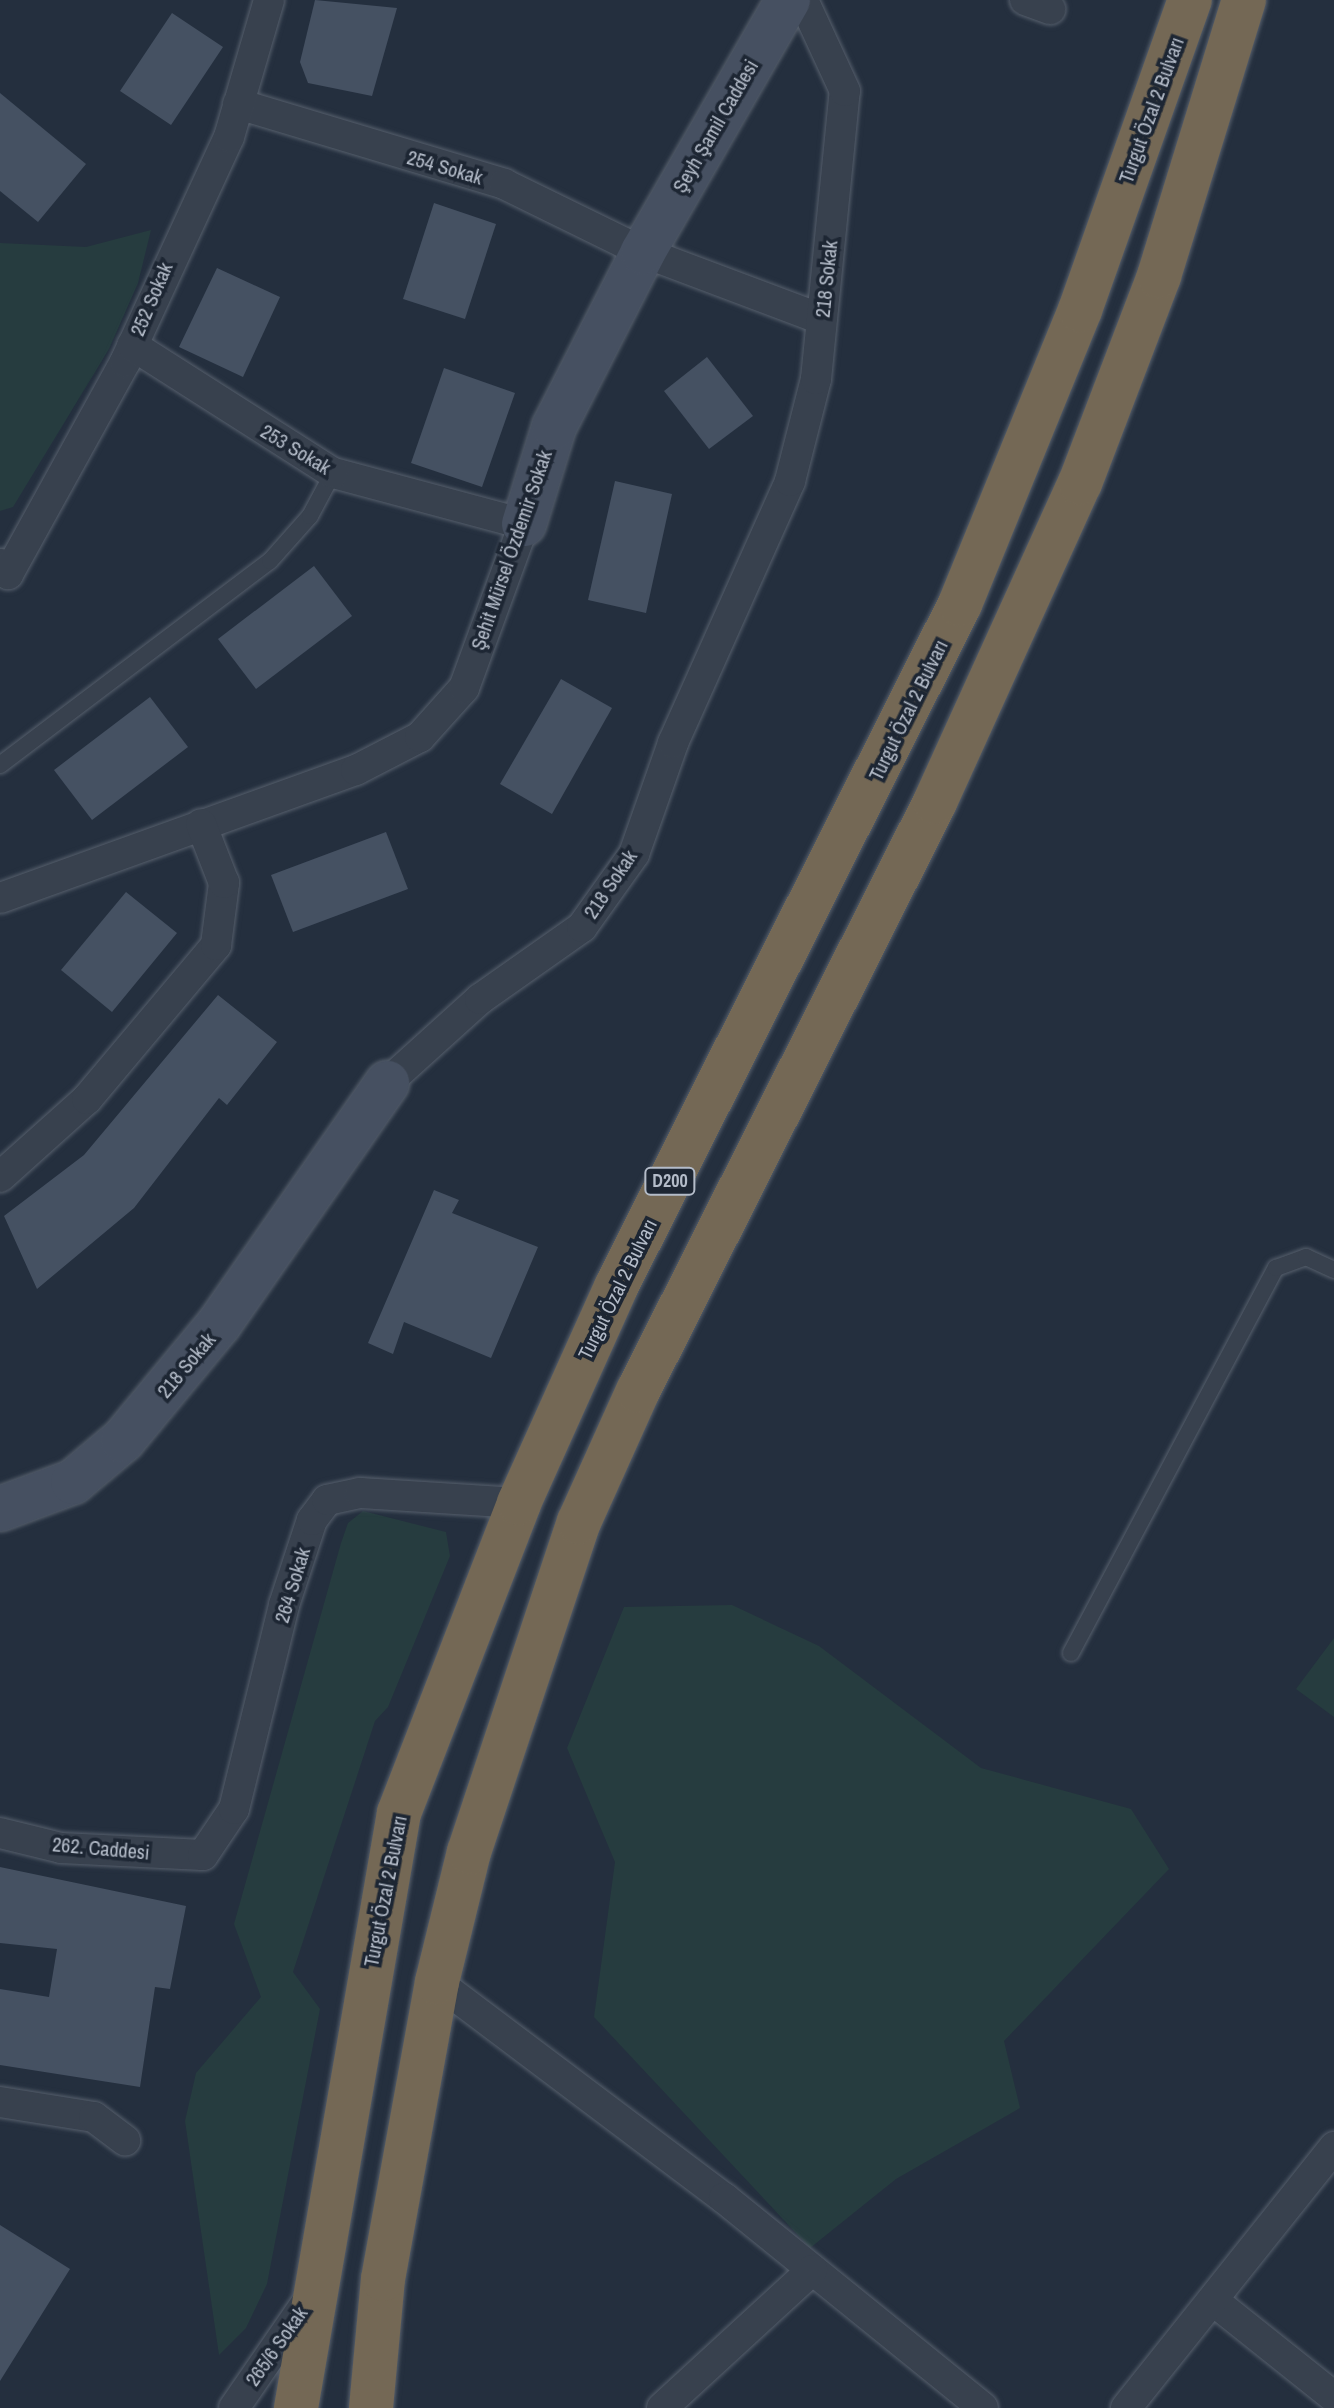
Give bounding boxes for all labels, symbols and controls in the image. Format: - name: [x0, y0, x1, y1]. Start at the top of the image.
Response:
- street label: Turgut Özal 2 Bulvarı: [1113, 34, 1189, 186]
- street label: Şeyh Şamil Caddesi: [667, 55, 763, 197]
- street label: 254 Sokak: [404, 145, 486, 189]
- street label: 218 Sokak: [810, 239, 842, 319]
- street label: 252 Sokak: [125, 259, 177, 339]
- street label: 253 Sokak: [257, 419, 335, 479]
- street label: Şehit Mürsel Özdemir Sokak: [466, 447, 556, 653]
- street label: Turgut Özal 2 Bulvarı: [864, 636, 952, 784]
- street label: 218 Sokak: [578, 845, 642, 923]
- road number: D200: [644, 1167, 696, 1195]
- street label: Turgut Özal 2 Bulvarı: [573, 1215, 661, 1363]
- street label: 218 Sokak: [152, 1328, 220, 1402]
- street label: 264 Sokak: [269, 1544, 315, 1626]
- street label: Turgut Özal 2 Bulvarı: [359, 1813, 411, 1969]
- street label: 262. Caddesi: [51, 1832, 151, 1864]
- street label: 265/6 Sokak: [240, 2302, 312, 2390]

